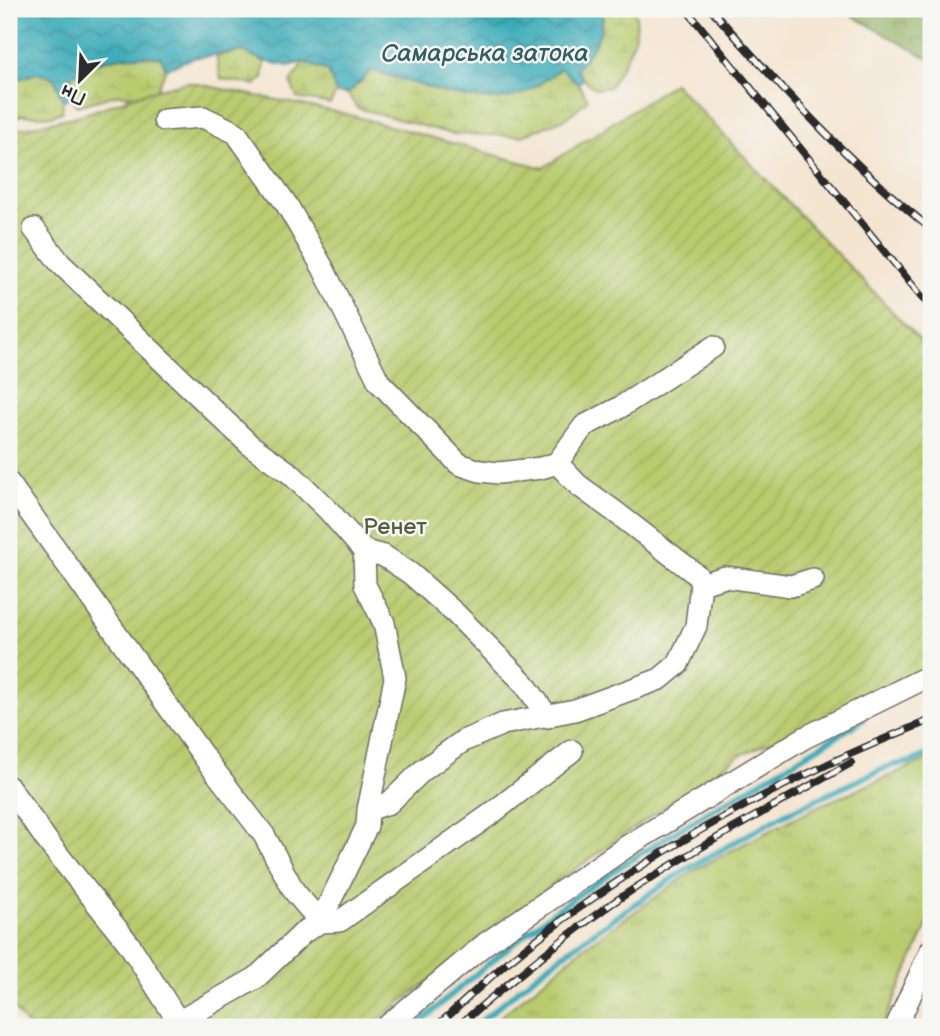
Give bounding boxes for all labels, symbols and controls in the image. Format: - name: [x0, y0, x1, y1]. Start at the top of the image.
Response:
- water label: Самарська затока: [381, 39, 589, 68]
- north arrow: [46, 46, 116, 116]
- text: Пн: [57, 79, 90, 110]
- park label: Ренет: [363, 513, 427, 541]

